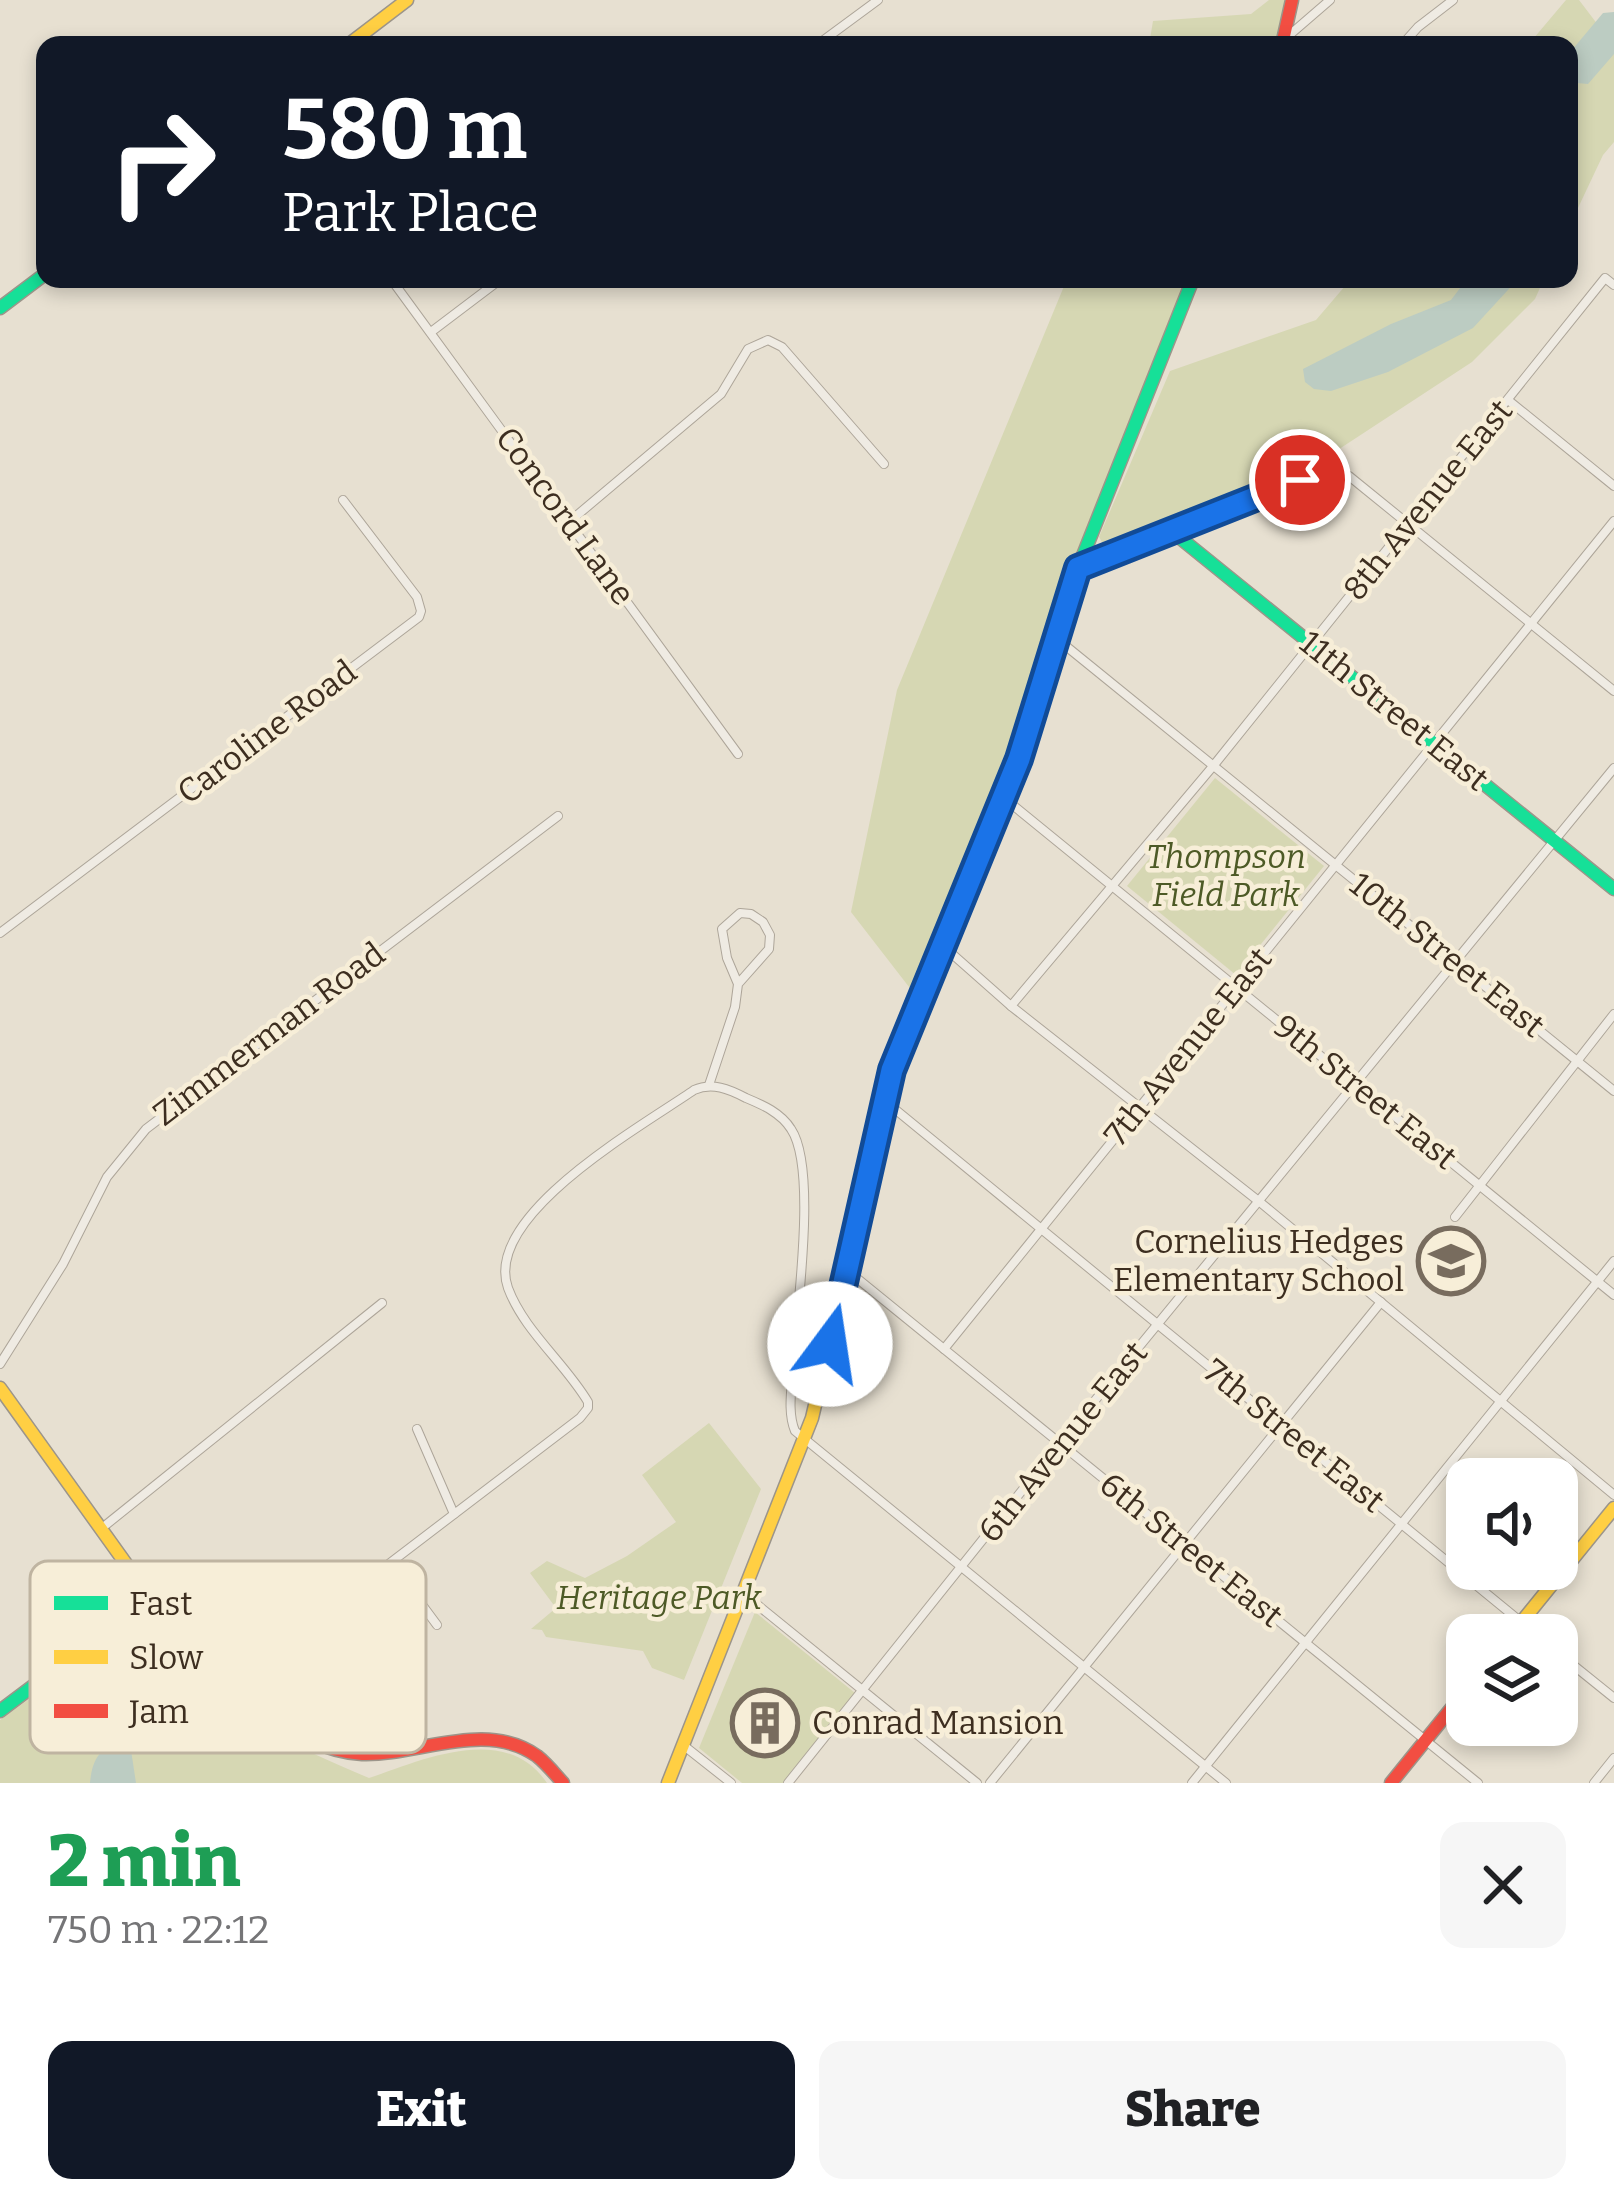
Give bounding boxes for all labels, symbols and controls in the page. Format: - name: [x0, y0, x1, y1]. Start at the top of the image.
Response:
- text: 580 m: [282, 79, 527, 180]
- icon: right: [84, 84, 240, 240]
- text: Park Place: [282, 181, 539, 245]
- street label: 8th Avenue East: [1335, 392, 1521, 608]
- street label: Concord Lane: [487, 419, 643, 613]
- pin: [1249, 429, 1351, 531]
- icon: arrive: [1267, 447, 1333, 513]
- street label: 11th Street East: [1292, 623, 1496, 799]
- street label: Caroline Road: [170, 652, 364, 812]
- park label: Thompson Field Park: [1146, 837, 1306, 915]
- street label: 10th Street East: [1342, 864, 1552, 1046]
- street label: Zimmerman Road: [145, 934, 393, 1134]
- street label: 7th Avenue East: [1096, 940, 1280, 1154]
- street label: 9th Street East: [1266, 1006, 1464, 1178]
- place label: Cornelius Hedges Elementary School: [1113, 1222, 1404, 1300]
- school or university icon: Cornelius Hedges Elementary School: [1416, 1226, 1486, 1296]
- position arrow: [767, 1281, 893, 1407]
- street label: 6th Avenue East: [970, 1334, 1156, 1550]
- street label: 7th Street East: [1196, 1351, 1392, 1521]
- map controls: [1446, 1458, 1578, 1746]
- button: sound: [1446, 1458, 1578, 1590]
- street label: 6th Street East: [1092, 1464, 1290, 1636]
- legend: [30, 1561, 426, 1753]
- park label: Heritage Park: [556, 1578, 763, 1618]
- text: Fast: [129, 1584, 192, 1624]
- button: layers: [1446, 1614, 1578, 1746]
- text: Slow: [129, 1638, 204, 1678]
- building icon: Conrad Mansion: [730, 1688, 800, 1758]
- text: Jam: [128, 1692, 189, 1732]
- place label: Conrad Mansion: [812, 1703, 1063, 1743]
- text: 2 min: [48, 1819, 240, 1905]
- button: close: [1440, 1822, 1566, 1948]
- text: 750 m · 22:12: [48, 1907, 269, 1953]
- button: Exit: [48, 2041, 795, 2179]
- button: Share: [819, 2041, 1566, 2179]

